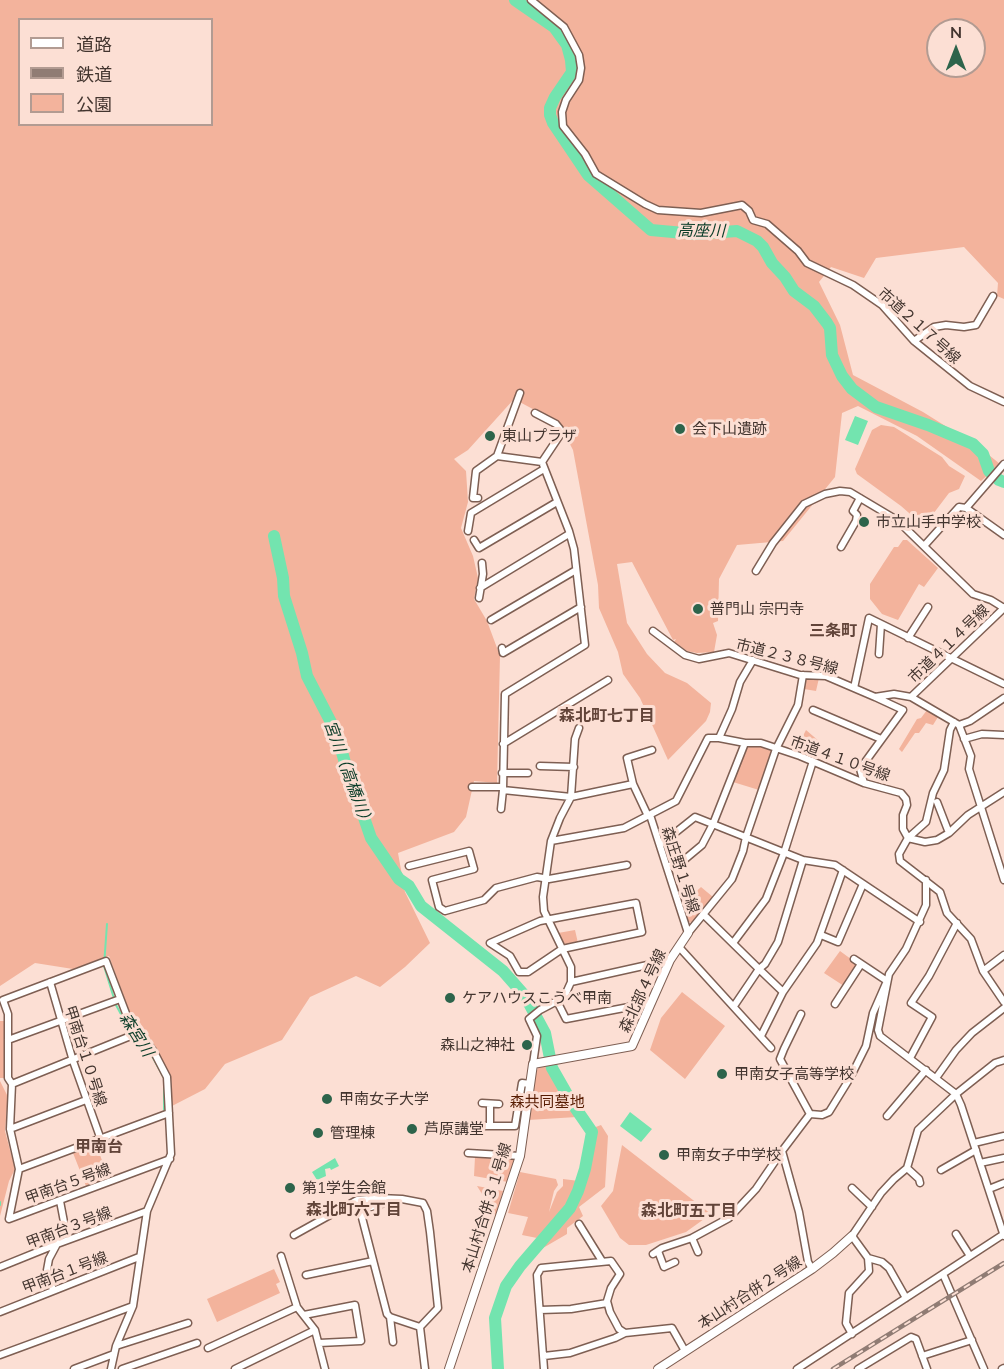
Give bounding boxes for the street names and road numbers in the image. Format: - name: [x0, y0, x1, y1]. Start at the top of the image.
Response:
- street label: 市道２１７号線: [874, 284, 964, 368]
- street label: 市道４１４号線: [905, 601, 993, 687]
- street label: 市道２３８号線: [734, 636, 840, 678]
- street label: 市道４１０号線: [788, 733, 892, 785]
- street label: 森庄野１号線: [658, 824, 702, 916]
- street label: 森北部４号線: [616, 946, 670, 1036]
- street label: 甲南台１０号線: [60, 1003, 110, 1109]
- street label: 本山村合併３１号線: [459, 1141, 515, 1275]
- street label: 甲南台５号線: [23, 1160, 113, 1208]
- street label: 甲南台３号線: [24, 1203, 114, 1253]
- street label: 甲南台１号線: [20, 1248, 110, 1298]
- street label: 本山村合併２号線: [695, 1253, 805, 1333]

